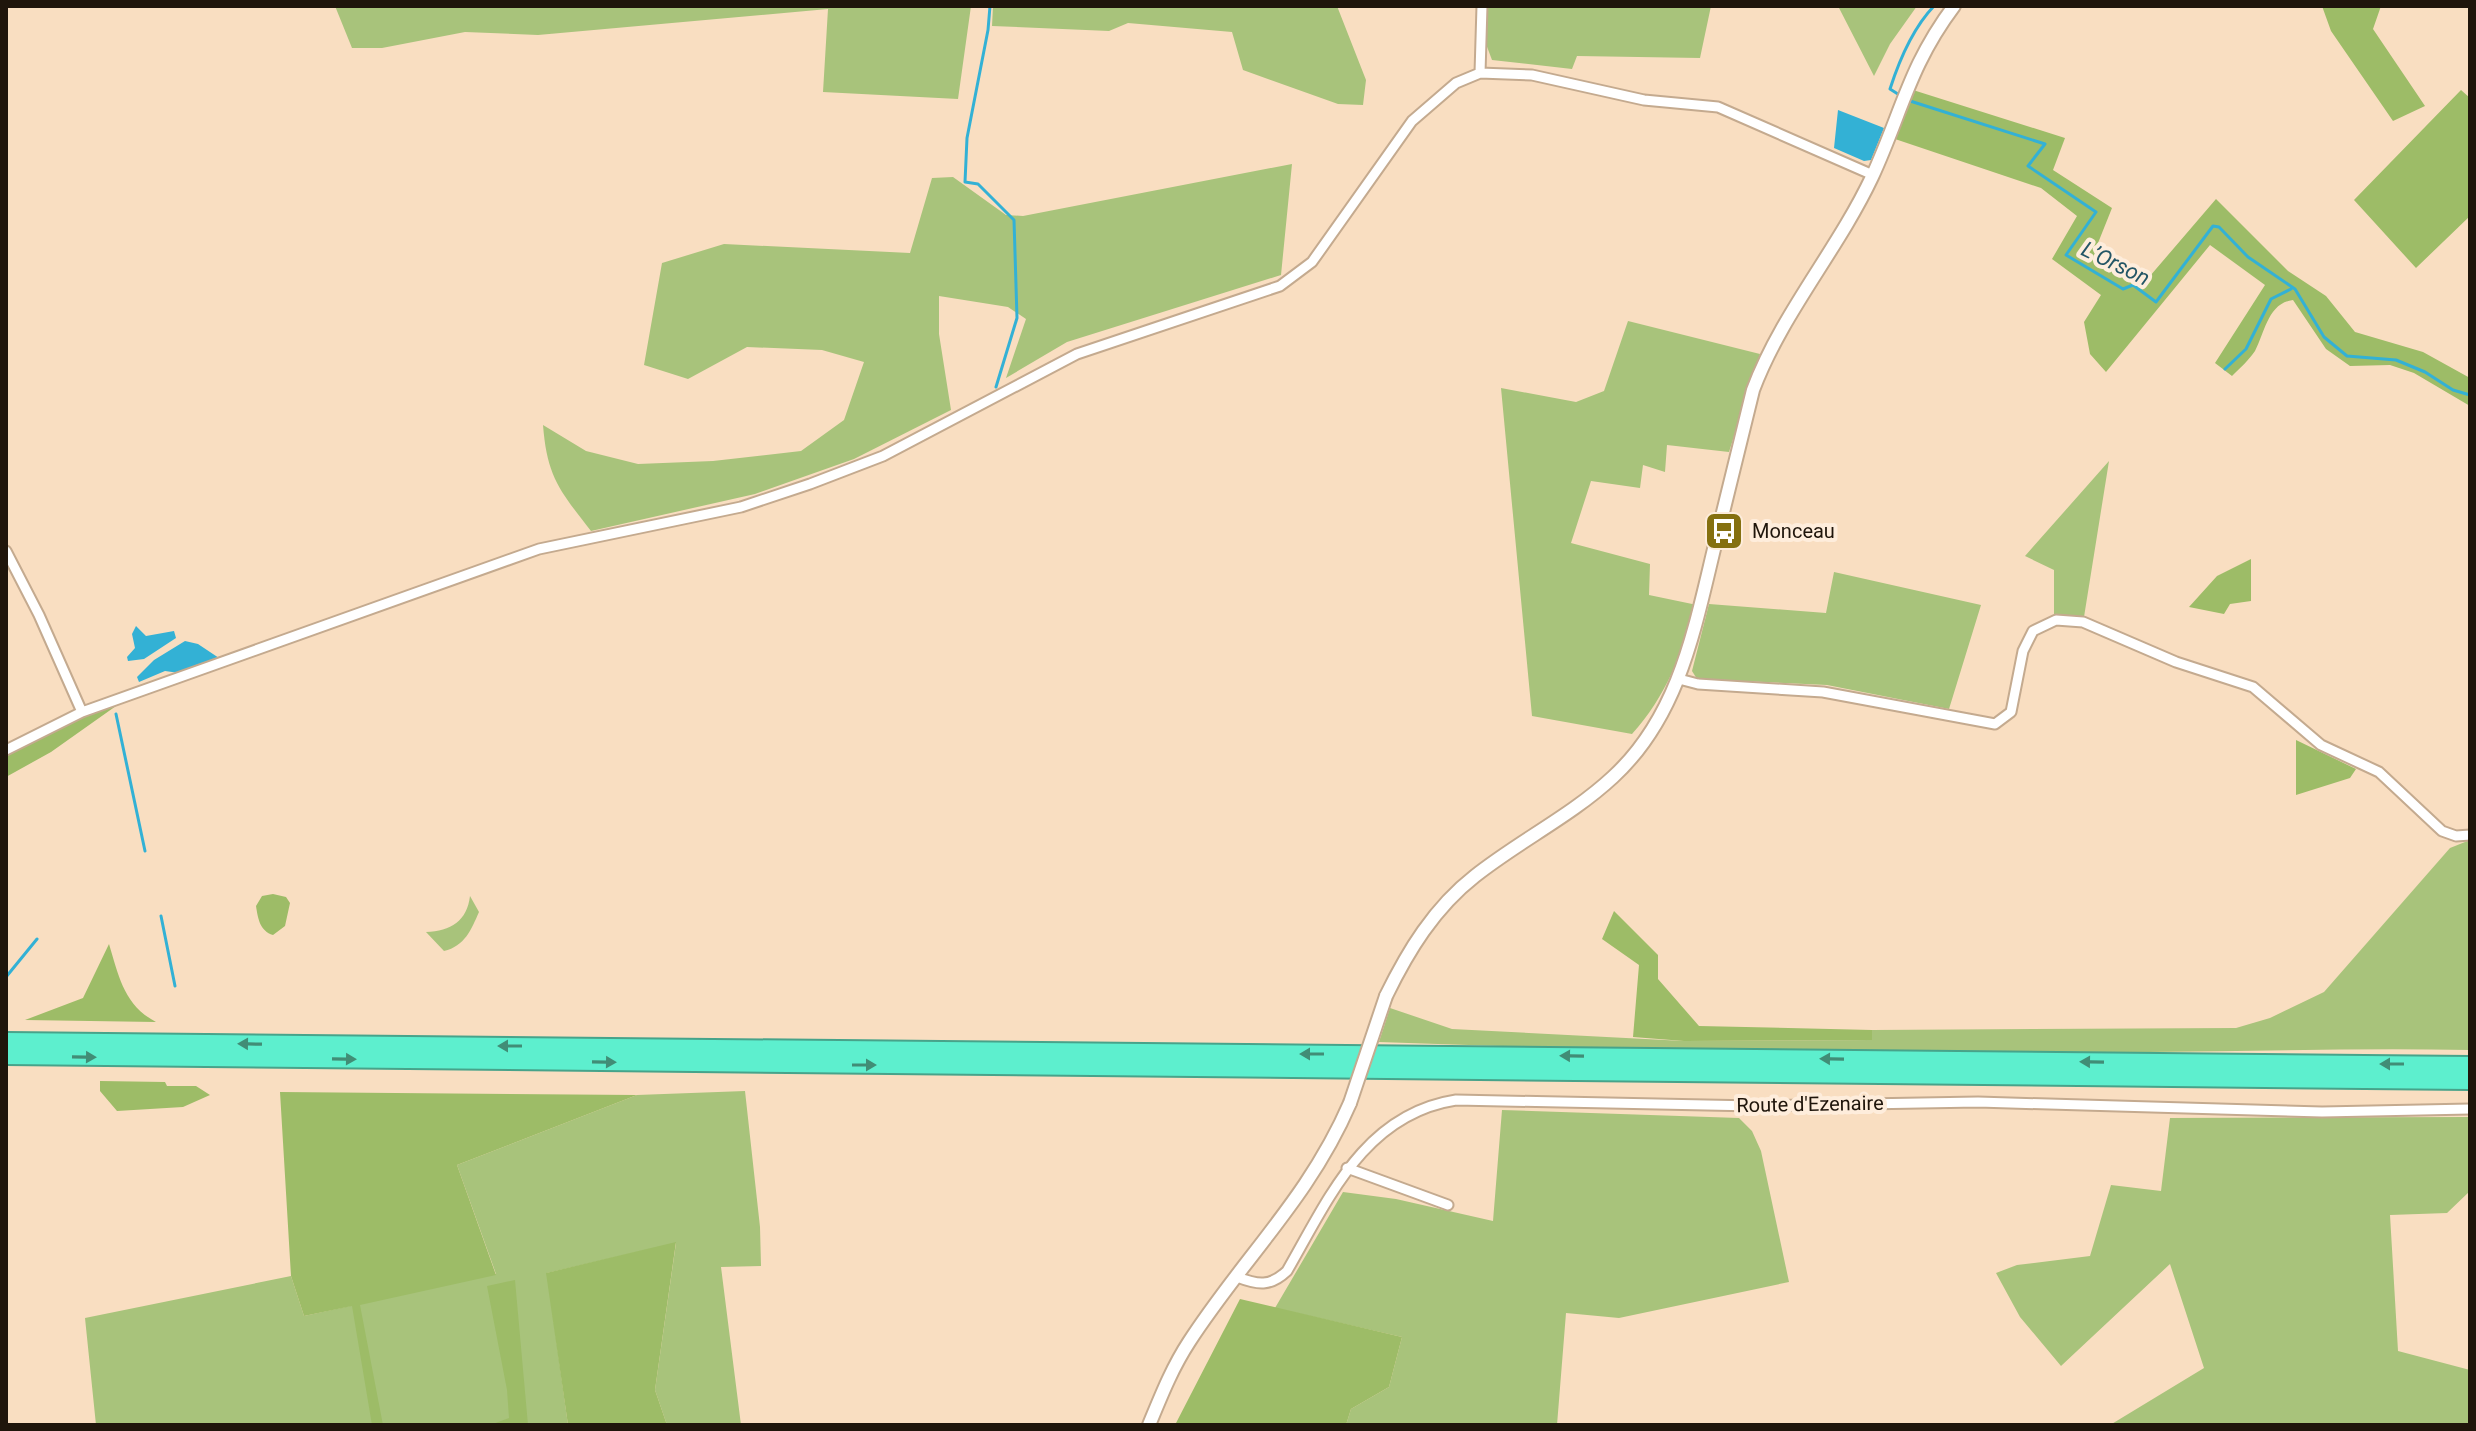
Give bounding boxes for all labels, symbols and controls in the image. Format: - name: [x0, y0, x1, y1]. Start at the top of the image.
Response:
- water label: L’Orson: [2078, 236, 2154, 291]
- bus stop icon: Monceau: [1703, 510, 1745, 552]
- place label: Monceau: [1752, 519, 1835, 543]
- one-way arrow: [237, 1038, 262, 1050]
- one-way arrow: [497, 1040, 522, 1052]
- one-way arrow: [1299, 1048, 1324, 1060]
- one-way arrow: [1559, 1050, 1584, 1062]
- one-way arrow: [72, 1051, 97, 1063]
- one-way arrow: [332, 1053, 357, 1066]
- one-way arrow: [1819, 1053, 1844, 1065]
- one-way arrow: [2079, 1055, 2104, 1068]
- one-way arrow: [592, 1056, 617, 1068]
- one-way arrow: [2379, 1058, 2404, 1070]
- one-way arrow: [852, 1059, 877, 1071]
- street label: Route d'Ezenaire: [1736, 1091, 1884, 1117]

